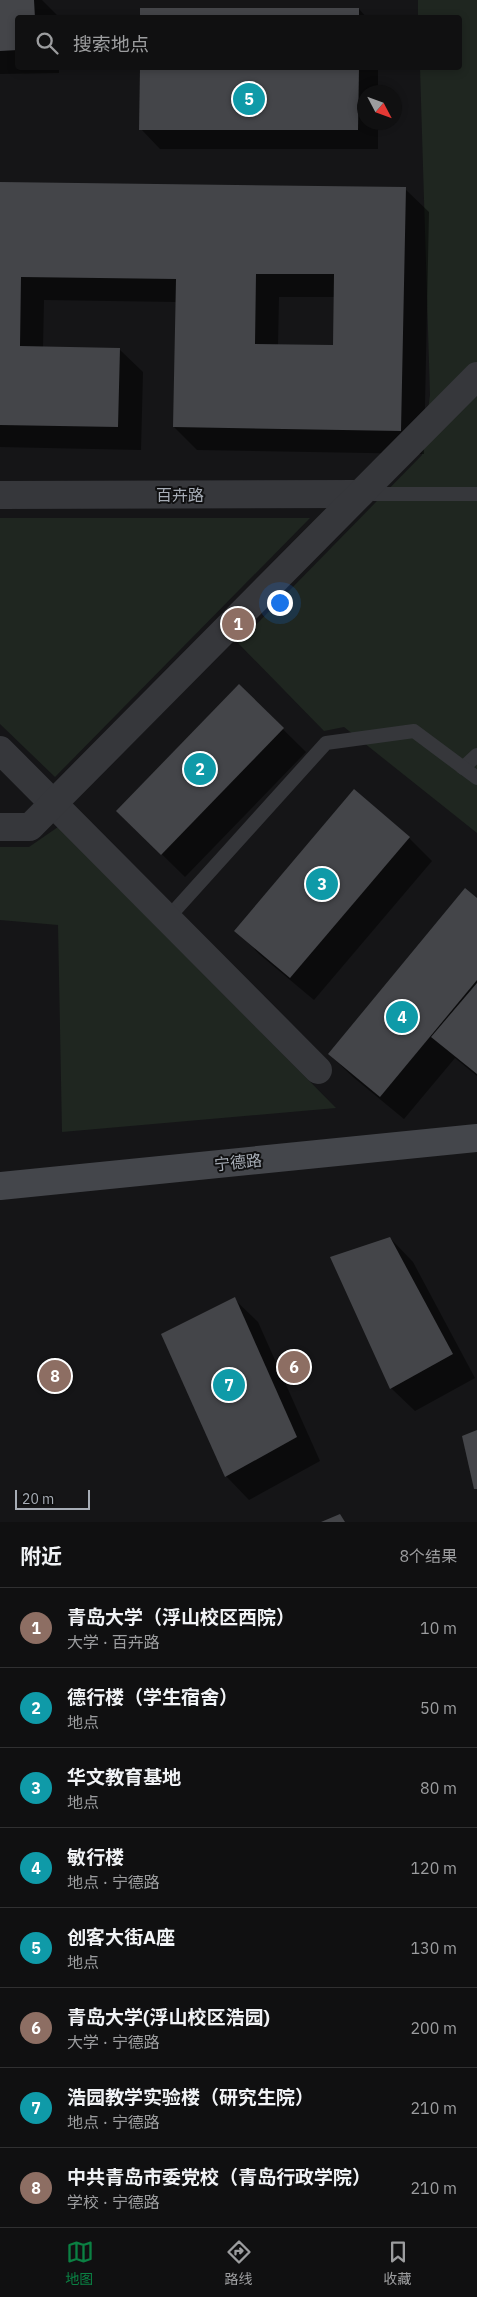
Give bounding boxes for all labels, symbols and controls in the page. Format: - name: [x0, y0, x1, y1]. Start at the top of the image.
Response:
- search box: [15, 15, 462, 70]
- icon: search: [33, 29, 61, 57]
- text: 搜索地点: [73, 32, 149, 56]
- pin: 5: [233, 80, 265, 118]
- north arrow: [357, 85, 402, 130]
- street label: 百卉路: [156, 485, 204, 505]
- your location: [267, 590, 293, 616]
- pin: 1: [222, 605, 254, 643]
- pin: 2: [184, 750, 216, 788]
- pin: 3: [306, 865, 338, 903]
- pin: 4: [386, 998, 418, 1036]
- street label: 宁德路: [213, 1150, 263, 1174]
- pin: 6: [278, 1348, 310, 1386]
- pin: 8: [39, 1357, 71, 1395]
- pin: 7: [213, 1366, 245, 1404]
- scale bar: [15, 1487, 90, 1510]
- text: 20 m: [22, 1490, 54, 1508]
- text: 附近: [20, 1542, 62, 1570]
- text: 8个结果: [399, 1546, 457, 1566]
- text: 青岛大学（浮山校区西院）: [67, 1605, 295, 1629]
- text: 1: [31, 1618, 41, 1638]
- text: 10 m: [420, 1618, 457, 1638]
- text: 大学 · 百卉路: [67, 1632, 160, 1652]
- text: 德行楼（学生宿舍）: [67, 1685, 238, 1709]
- text: 2: [31, 1698, 41, 1718]
- text: 50 m: [420, 1698, 457, 1718]
- text: 地点: [67, 1712, 99, 1732]
- text: 华文教育基地: [67, 1765, 181, 1789]
- text: 3: [31, 1778, 41, 1798]
- text: 80 m: [420, 1778, 457, 1798]
- text: 地点: [67, 1792, 99, 1812]
- text: 敏行楼: [67, 1845, 124, 1869]
- text: 4: [31, 1858, 41, 1878]
- text: 120 m: [410, 1858, 457, 1878]
- text: 地点 · 宁德路: [67, 1872, 160, 1892]
- text: 创客大街A座: [67, 1925, 175, 1949]
- text: 5: [31, 1938, 41, 1958]
- text: 130 m: [410, 1938, 457, 1958]
- text: 地点: [67, 1952, 99, 1972]
- text: 青岛大学(浮山校区浩园): [67, 2005, 270, 2029]
- text: 6: [31, 2018, 41, 2038]
- text: 200 m: [410, 2018, 457, 2038]
- text: 大学 · 宁德路: [67, 2032, 160, 2052]
- text: 浩园教学实验楼（研究生院）: [67, 2085, 314, 2109]
- text: 7: [31, 2098, 41, 2118]
- text: 210 m: [410, 2098, 457, 2118]
- text: 地点 · 宁德路: [67, 2112, 160, 2132]
- text: 中共青岛市委党校（青岛行政学院）: [67, 2165, 371, 2189]
- text: 8: [31, 2178, 41, 2198]
- text: 210 m: [410, 2178, 457, 2198]
- text: 学校 · 宁德路: [67, 2192, 160, 2212]
- tab: 地图: [66, 2238, 94, 2288]
- tab: 路线: [225, 2238, 253, 2288]
- tab: 收藏: [384, 2238, 412, 2288]

